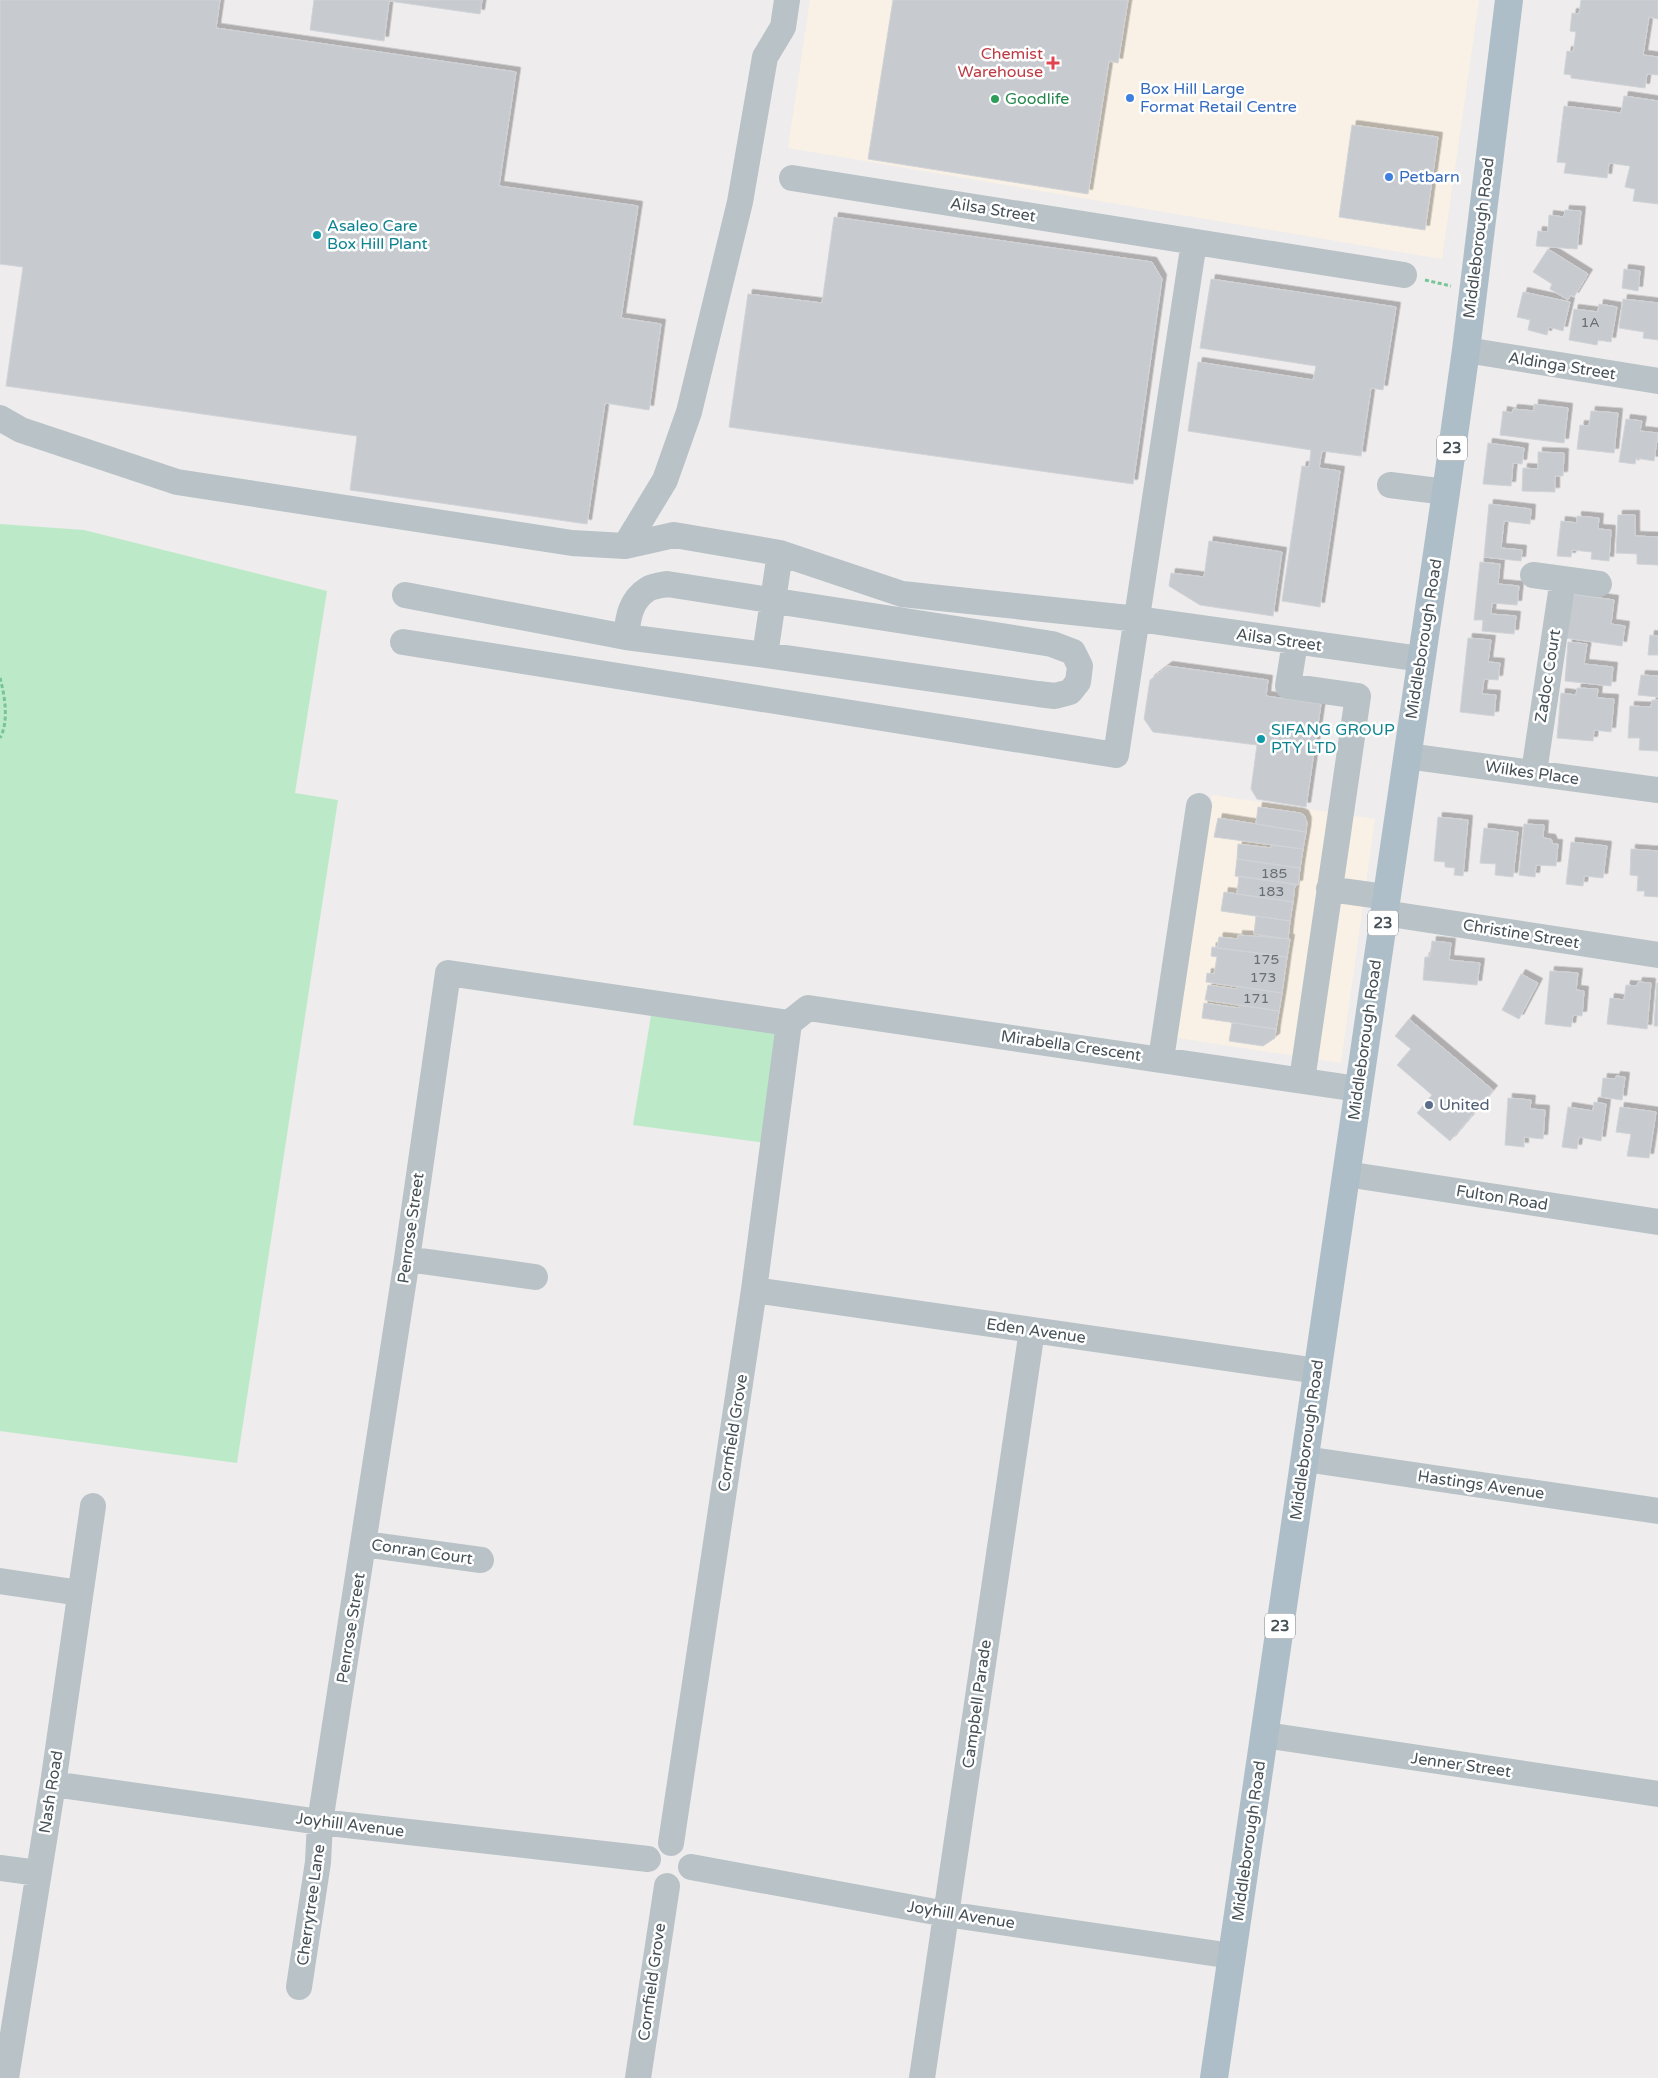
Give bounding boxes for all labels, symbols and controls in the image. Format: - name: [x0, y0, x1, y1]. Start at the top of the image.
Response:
- place label: Chemist Warehouse: [958, 44, 1043, 82]
- marker: Chemist Warehouse: [1047, 57, 1059, 69]
- place label: Box Hill Large Format Retail Centre: [1140, 79, 1297, 117]
- place label: Goodlife: [1005, 89, 1069, 109]
- marker: Box Hill Large Format Retail Centre: [1124, 92, 1136, 104]
- marker: Goodlife: [989, 93, 1001, 105]
- street label: Middleborough Road: [1459, 156, 1499, 320]
- place label: Petbarn: [1399, 167, 1460, 187]
- marker: Petbarn: [1383, 171, 1395, 183]
- street label: Ailsa Street: [949, 193, 1037, 227]
- place label: Asaleo Care Box Hill Plant: [327, 216, 428, 254]
- marker: Asaleo Care Box Hill Plant: [311, 229, 323, 241]
- house number: 1A: [1580, 314, 1600, 331]
- street label: Aldinga Street: [1507, 348, 1617, 384]
- road number: 23: [1437, 436, 1467, 460]
- street label: Middleborough Road: [1401, 557, 1447, 721]
- street label: Ailsa Street: [1235, 624, 1323, 656]
- street label: Zadoc Court: [1531, 628, 1565, 724]
- place label: SIFANG GROUP PTY LTD: [1271, 720, 1395, 758]
- marker: SIFANG GROUP PTY LTD: [1255, 733, 1267, 745]
- street label: Wilkes Place: [1484, 757, 1580, 789]
- house number: 185: [1261, 865, 1287, 882]
- house number: 183: [1258, 883, 1284, 900]
- road number: 23: [1368, 910, 1398, 936]
- street label: Christine Street: [1461, 915, 1581, 953]
- house number: 175: [1253, 951, 1279, 968]
- street label: Middleborough Road: [1344, 958, 1386, 1122]
- house number: 173: [1250, 969, 1276, 986]
- house number: 171: [1243, 990, 1269, 1007]
- street label: Mirabella Crescent: [1000, 1026, 1142, 1066]
- place label: United: [1439, 1095, 1490, 1115]
- marker: United: [1423, 1099, 1435, 1111]
- street label: Penrose Street: [393, 1171, 429, 1285]
- street label: Fulton Road: [1455, 1181, 1549, 1215]
- street label: Eden Avenue: [985, 1314, 1087, 1348]
- street label: Middleborough Road: [1286, 1358, 1328, 1522]
- street label: Cornfield Grove: [714, 1373, 752, 1493]
- street label: Hastings Avenue: [1416, 1466, 1546, 1504]
- street label: Conran Court: [370, 1535, 474, 1569]
- street label: Penrose Street: [332, 1571, 370, 1685]
- road number: 23: [1265, 1614, 1295, 1638]
- street label: Campbell Parade: [958, 1638, 996, 1770]
- street label: Jenner Street: [1410, 1748, 1512, 1782]
- street label: Nash Road: [35, 1749, 67, 1835]
- street label: Middleborough Road: [1228, 1759, 1270, 1923]
- street label: Joyhill Avenue: [295, 1808, 405, 1842]
- street label: Cherrytree Lane: [293, 1843, 329, 1967]
- street label: Joyhill Avenue: [906, 1897, 1016, 1933]
- street label: Cornfield Grove: [634, 1922, 670, 2042]

